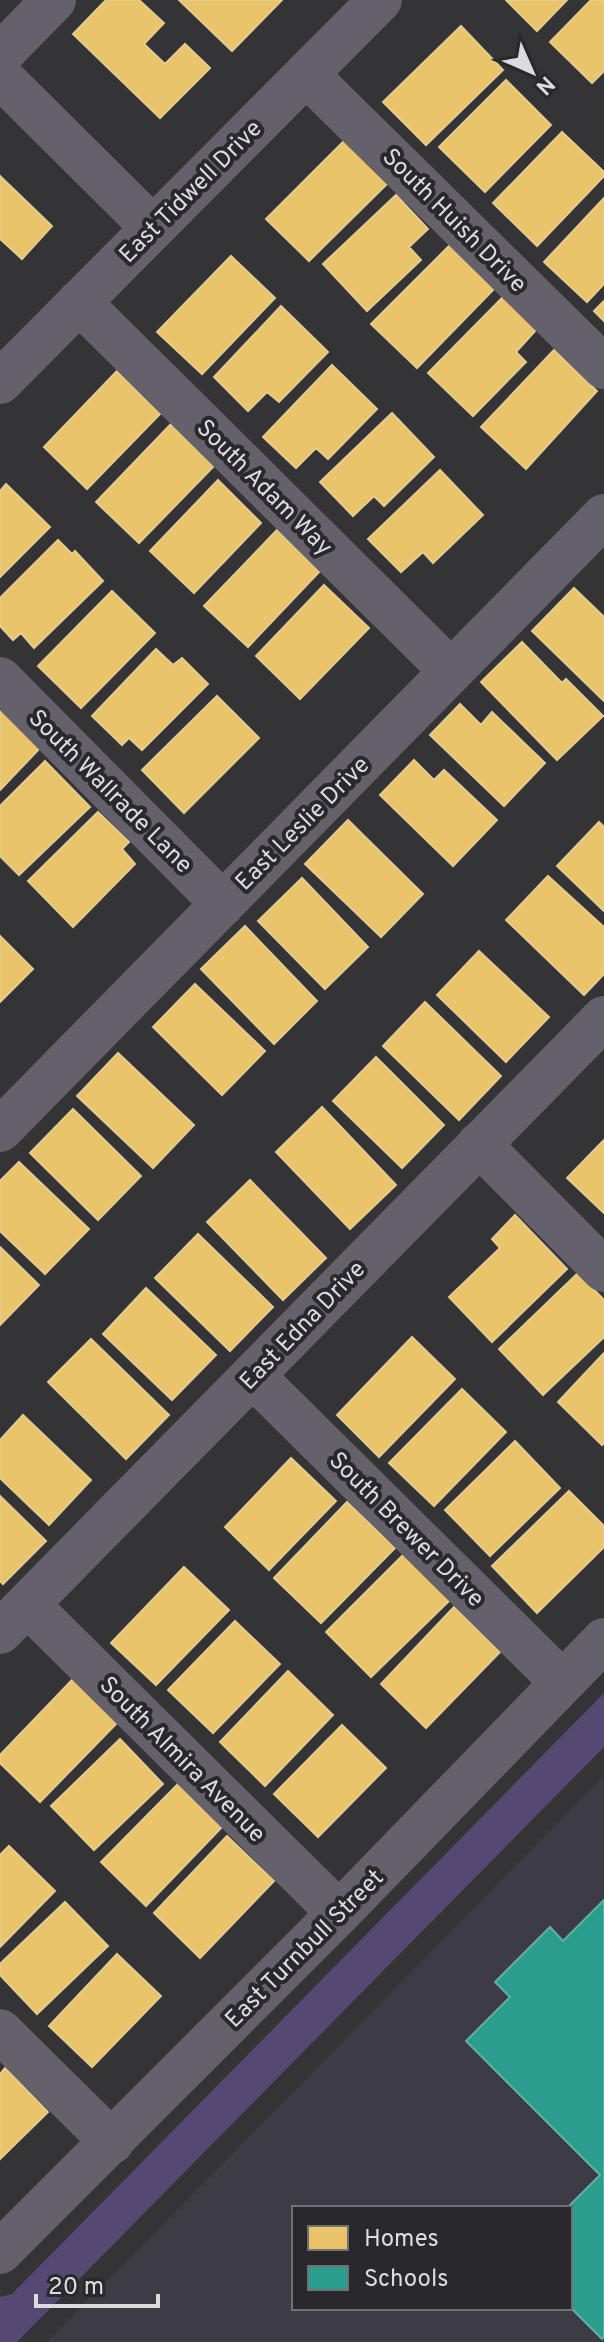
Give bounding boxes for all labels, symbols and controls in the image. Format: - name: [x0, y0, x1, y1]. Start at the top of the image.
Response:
- north arrow: [492, 32, 572, 112]
- text: N: [529, 69, 560, 100]
- street label: East Tidwell Drive: [114, 115, 269, 270]
- street label: South Huish Drive: [375, 143, 532, 300]
- street label: South Adam Way: [189, 414, 338, 563]
- street label: South Wallrade Lane: [21, 704, 198, 881]
- street label: East Leslie Drive: [230, 751, 377, 898]
- street label: East Edna Drive: [234, 1255, 373, 1397]
- street label: South Brewer Drive: [322, 1446, 490, 1614]
- street label: South Almira Avenue: [92, 1671, 271, 1850]
- street label: East Turnbull Street: [220, 1864, 391, 2035]
- legend: [292, 2206, 572, 2310]
- text: Homes: [364, 2225, 439, 2255]
- scale bar: [36, 2258, 158, 2308]
- text: Schools: [364, 2265, 449, 2295]
- text: 20 m: [48, 2273, 104, 2303]

